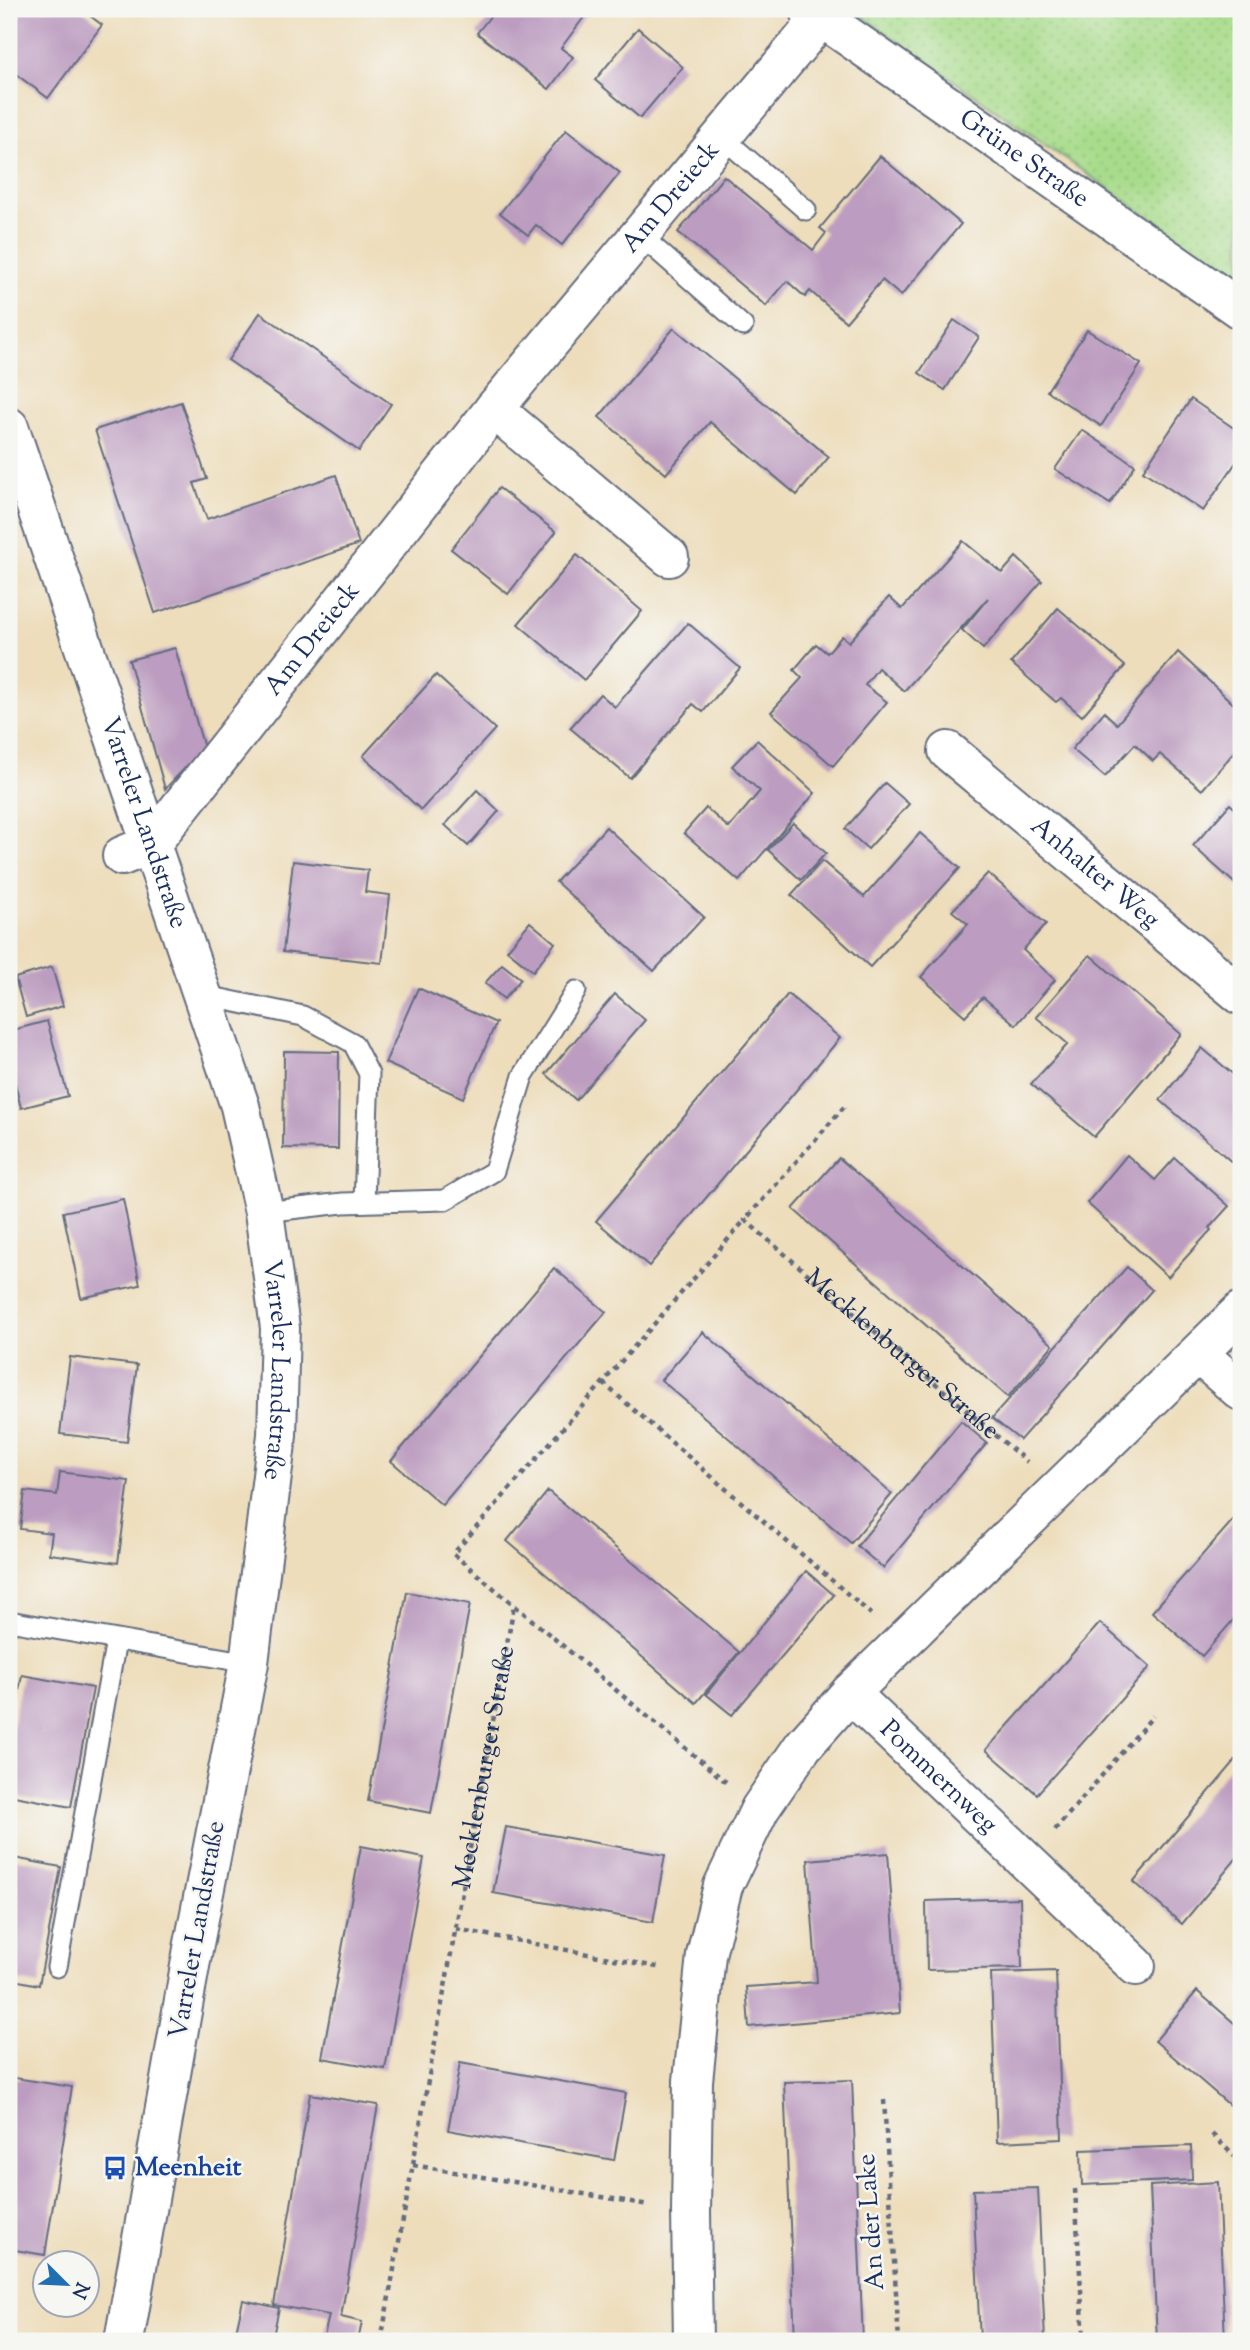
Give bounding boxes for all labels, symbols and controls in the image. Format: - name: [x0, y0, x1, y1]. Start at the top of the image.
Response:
- street label: Grüne Straße: [952, 100, 1096, 217]
- street label: Am Dreieck: [613, 134, 729, 262]
- street label: Am Dreieck: [256, 575, 369, 704]
- street label: Varreler Landstraße: [90, 712, 197, 933]
- street label: Anhalter Weg: [1022, 808, 1167, 938]
- street label: Varreler Landstraße: [252, 1257, 298, 1483]
- street label: Mecklenburger Straße: [796, 1260, 1008, 1449]
- street label: Mecklenburger Straße: [445, 1643, 525, 1892]
- street label: Pommernweg: [871, 1712, 1005, 1843]
- street label: Varreler Landstraße: [161, 1818, 235, 2042]
- place label: Meenheit: [135, 2150, 241, 2187]
- street label: An der Lake: [849, 2152, 895, 2292]
- bus stop icon: Meenheit: [101, 2154, 129, 2182]
- north arrow: [32, 2248, 102, 2318]
- text: N: [64, 2277, 95, 2302]

